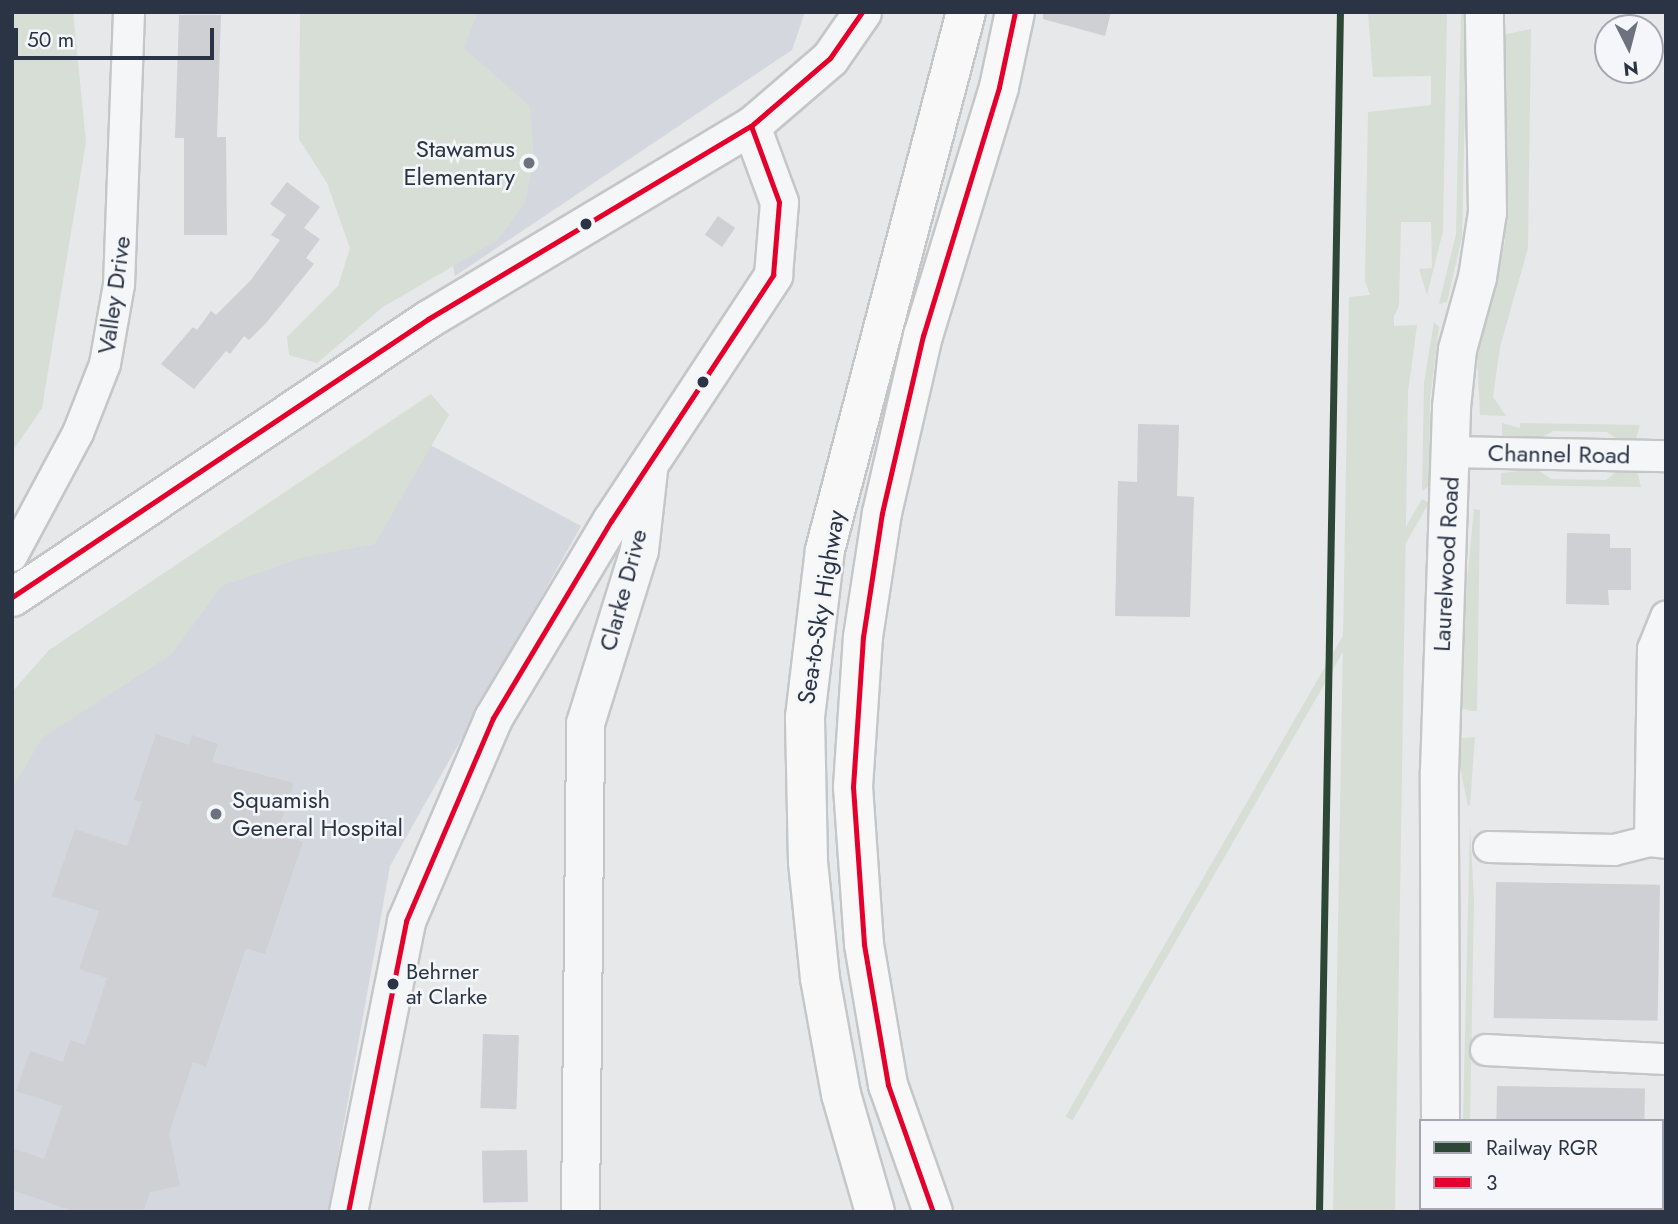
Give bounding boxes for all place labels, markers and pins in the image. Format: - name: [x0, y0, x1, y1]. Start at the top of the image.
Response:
- place label: Stawamus Elementary: [403, 135, 515, 191]
- marker: Stawamus Elementary: [521, 155, 537, 171]
- unlabelled marker: [579, 217, 593, 231]
- unlabelled marker: [696, 375, 710, 389]
- place label: Squamish General Hospital: [232, 786, 403, 842]
- marker: Squamish General Hospital: [206, 804, 226, 824]
- place label: Behrner at Clarke: [406, 958, 487, 1010]
- marker: Behrner at Clarke: [386, 977, 400, 991]

